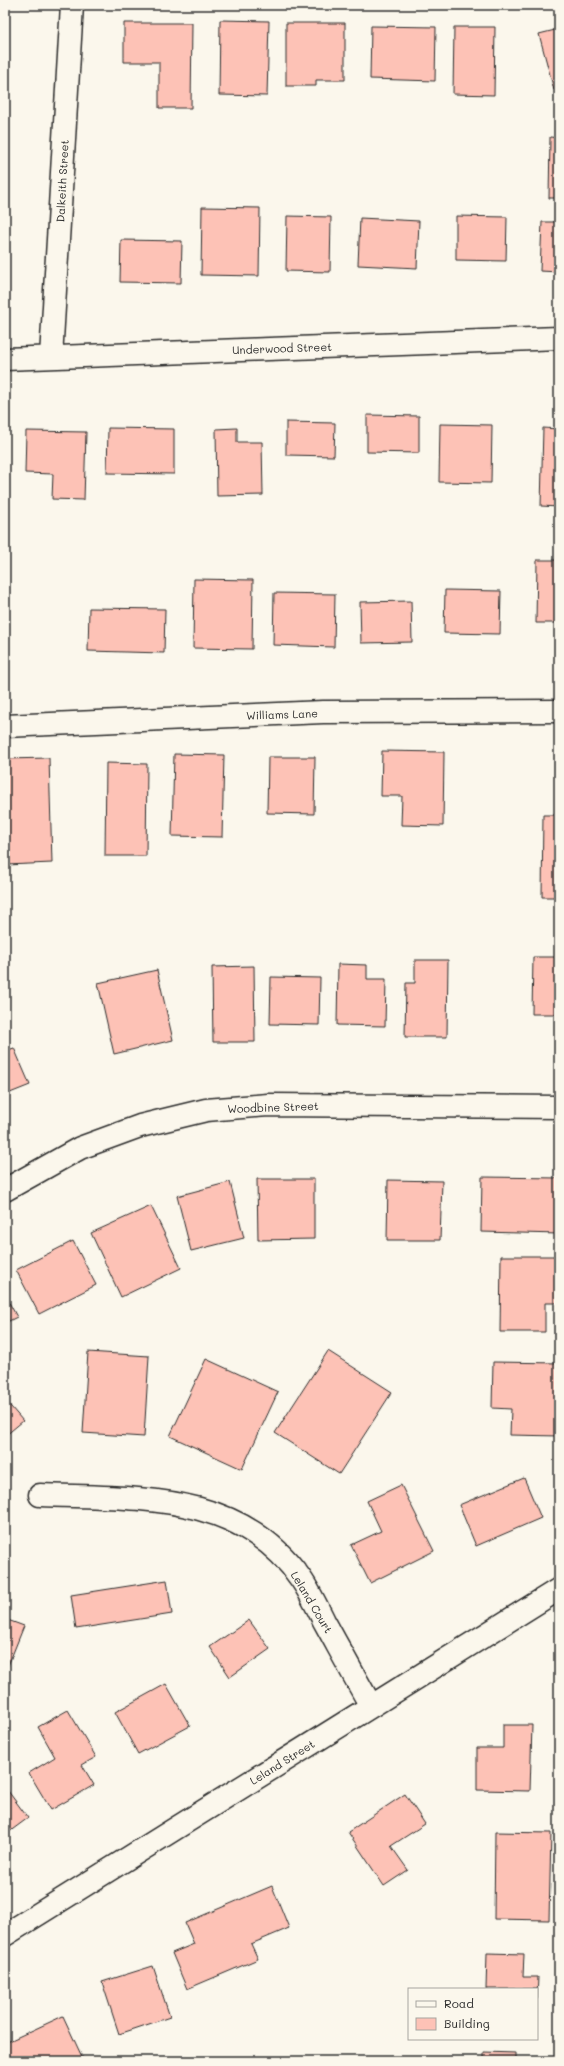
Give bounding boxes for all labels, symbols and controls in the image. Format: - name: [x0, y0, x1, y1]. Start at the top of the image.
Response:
- street label: Dalkeith Street: [52, 139, 72, 223]
- street label: Underwood Street: [232, 339, 332, 357]
- street label: Williams Lane: [246, 705, 318, 723]
- street label: Woodbine Street: [227, 1098, 319, 1116]
- street label: Leland Court: [288, 1568, 336, 1636]
- street label: Leland Street: [247, 1736, 317, 1788]
- legend: [408, 1988, 538, 2040]
- text: Road: [444, 1995, 474, 2011]
- text: Building: [444, 2015, 490, 2031]

